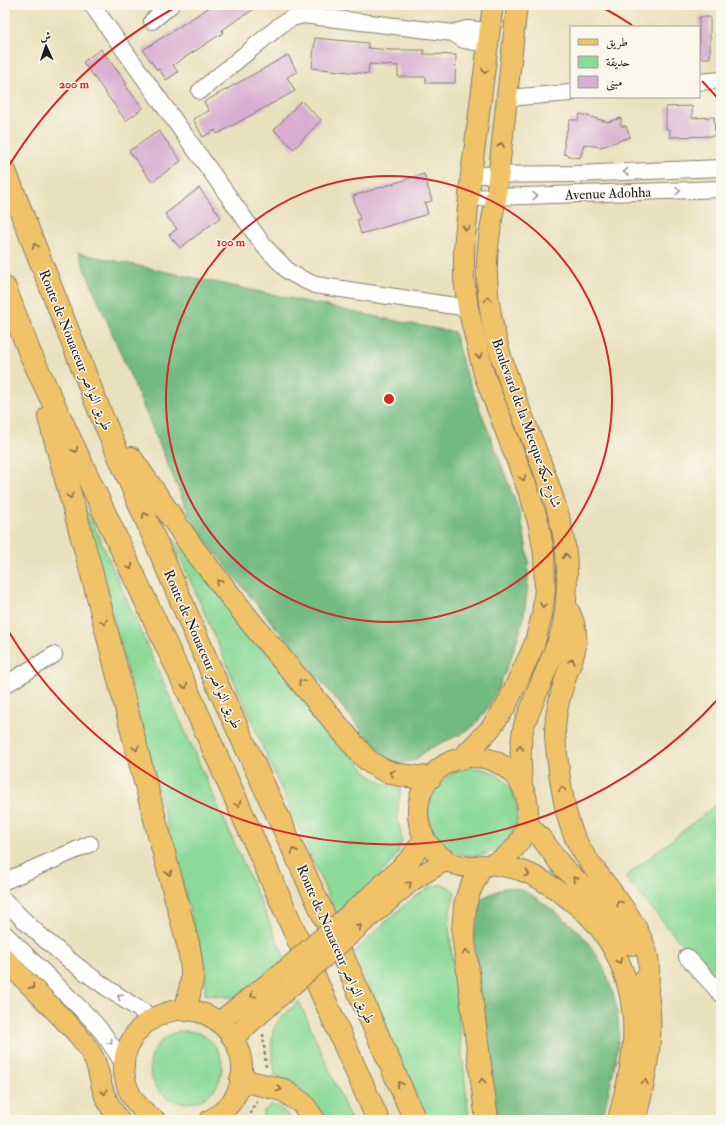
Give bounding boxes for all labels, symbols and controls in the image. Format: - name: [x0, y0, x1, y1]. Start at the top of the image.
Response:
- north arrow: [26, 26, 66, 66]
- legend: [570, 26, 700, 98]
- text: ش: [40, 30, 51, 43]
- text: طريق: [606, 35, 628, 50]
- text: حديقة: [606, 55, 630, 70]
- one-way arrow: [481, 68, 490, 75]
- text: مبنى: [606, 75, 622, 91]
- text: 200 m: [59, 77, 90, 92]
- one-way arrow: [497, 142, 506, 148]
- one-way arrow: [623, 168, 629, 176]
- street label: Avenue Adohha: [564, 183, 652, 204]
- one-way arrow: [675, 186, 681, 195]
- one-way arrow: [532, 192, 538, 201]
- one-way arrow: [462, 225, 471, 231]
- text: 100 m: [217, 235, 246, 250]
- one-way arrow: [31, 242, 39, 249]
- street label: Route de Nouaceur طريق النواصر: [34, 267, 116, 434]
- one-way arrow: [484, 296, 493, 302]
- street label: Boulevard de la Mecque شارع مكة: [485, 336, 565, 511]
- one-way arrow: [474, 352, 483, 359]
- centre of rings: [382, 392, 396, 406]
- one-way arrow: [70, 445, 78, 453]
- one-way arrow: [519, 475, 527, 482]
- one-way arrow: [66, 493, 74, 499]
- one-way arrow: [141, 511, 149, 518]
- one-way arrow: [562, 553, 571, 559]
- one-way arrow: [125, 563, 133, 571]
- street label: Route de Nouaceur طريق النواصر: [159, 567, 245, 732]
- one-way arrow: [217, 579, 224, 586]
- one-way arrow: [539, 602, 548, 608]
- one-way arrow: [99, 618, 108, 625]
- one-way arrow: [567, 658, 575, 665]
- one-way arrow: [299, 680, 306, 687]
- one-way arrow: [180, 681, 188, 689]
- one-way arrow: [131, 744, 140, 751]
- one-way arrow: [516, 745, 524, 751]
- one-way arrow: [388, 769, 395, 778]
- one-way arrow: [558, 786, 567, 792]
- one-way arrow: [233, 801, 241, 808]
- one-way arrow: [291, 848, 299, 855]
- street label: Route de Nouaceur طريق النواصر: [292, 862, 378, 1027]
- one-way arrow: [524, 869, 531, 877]
- one-way arrow: [165, 870, 173, 877]
- one-way arrow: [572, 876, 580, 884]
- one-way arrow: [404, 881, 411, 888]
- one-way arrow: [617, 900, 624, 907]
- one-way arrow: [354, 924, 362, 931]
- one-way arrow: [462, 949, 471, 955]
- one-way arrow: [615, 958, 623, 965]
- one-way arrow: [27, 982, 35, 990]
- one-way arrow: [250, 990, 257, 997]
- one-way arrow: [117, 995, 124, 1002]
- one-way arrow: [105, 1038, 113, 1045]
- one-way arrow: [478, 1078, 487, 1084]
- one-way arrow: [640, 1079, 648, 1085]
- one-way arrow: [396, 1081, 404, 1088]
- one-way arrow: [275, 1084, 282, 1093]
- one-way arrow: [99, 1089, 108, 1096]

